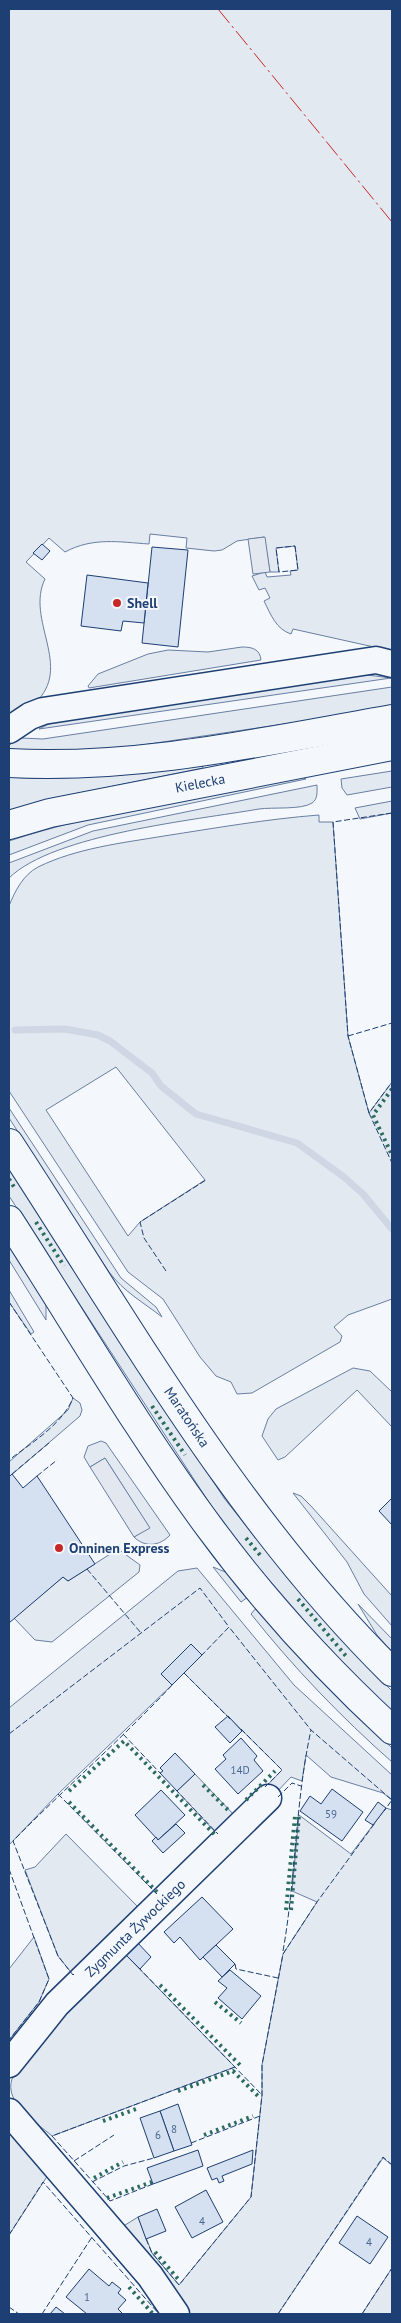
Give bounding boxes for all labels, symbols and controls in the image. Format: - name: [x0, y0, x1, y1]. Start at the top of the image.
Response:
- place label: Shell: [127, 594, 158, 612]
- marker: Shell: [111, 597, 123, 609]
- street label: Kielecka: [174, 769, 227, 797]
- street label: Maratońska: [160, 1383, 214, 1451]
- place label: Onninen Express: [69, 1539, 169, 1557]
- marker: Onninen Express: [53, 1542, 65, 1554]
- house number: 14D: [230, 1763, 250, 1777]
- house number: 59: [325, 1807, 337, 1821]
- street label: Zygmunta Żywockiego: [81, 1875, 189, 1981]
- house number: 8: [171, 2122, 177, 2136]
- house number: 6: [155, 2128, 161, 2142]
- house number: 4: [199, 2214, 205, 2228]
- house number: 4: [366, 2235, 372, 2249]
- house number: 1: [84, 2290, 90, 2304]

